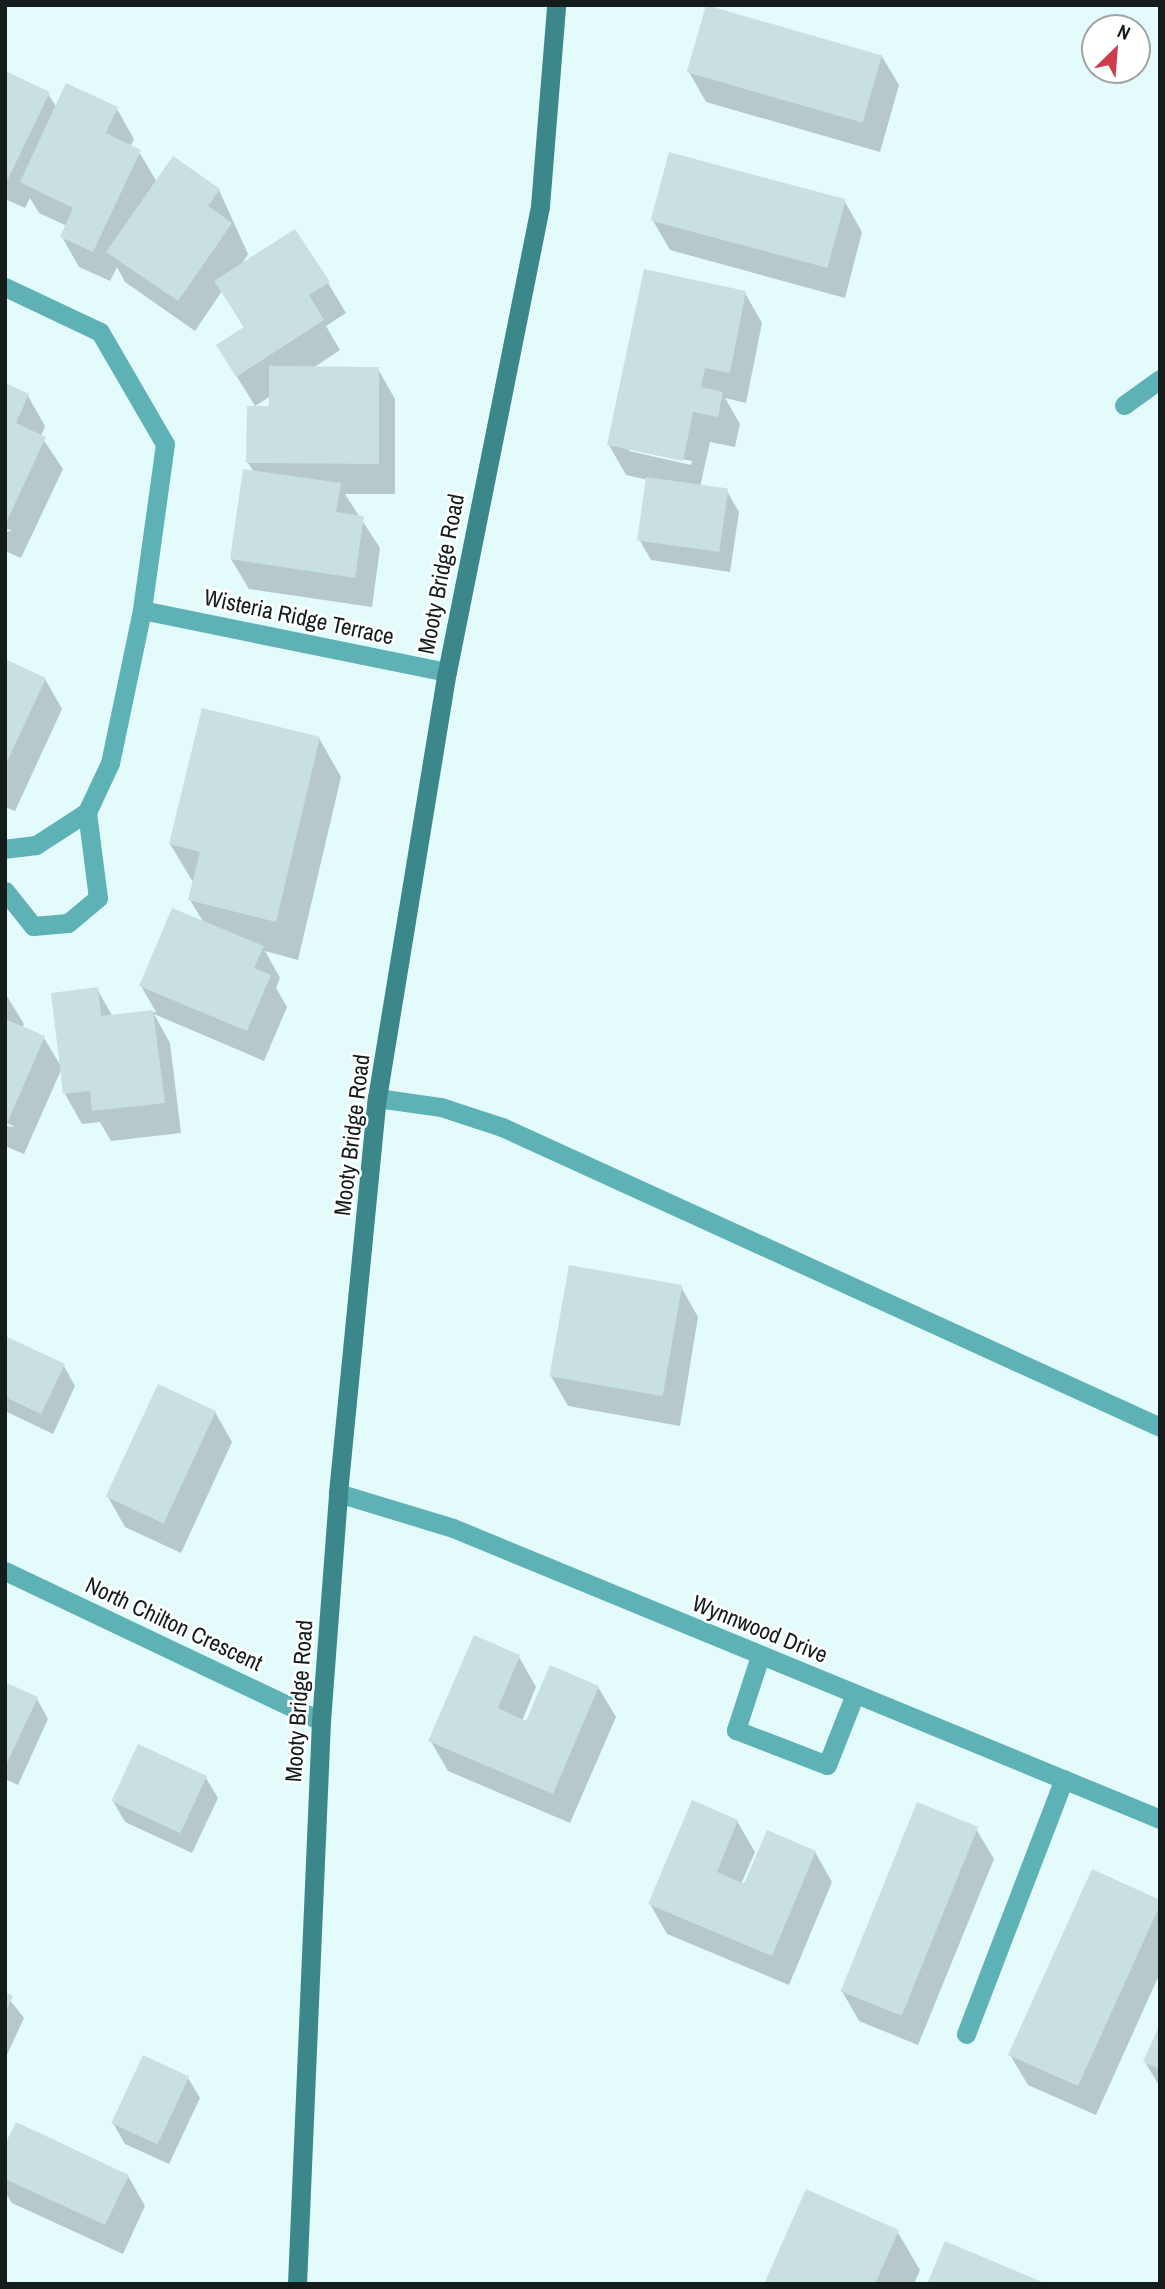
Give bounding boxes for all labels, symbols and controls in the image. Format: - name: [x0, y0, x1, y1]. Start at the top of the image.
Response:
- north arrow: [1081, 14, 1151, 84]
- text: N: [1113, 18, 1135, 46]
- street label: Mooty Bridge Road: [412, 492, 470, 656]
- street label: Wisteria Ridge Terrace: [201, 583, 397, 651]
- street label: Mooty Bridge Road: [328, 1053, 376, 1217]
- street label: North Chilton Crescent: [81, 1571, 267, 1677]
- street label: Wynnwood Drive: [688, 1589, 832, 1669]
- street label: Mooty Bridge Road: [280, 1619, 318, 1783]

